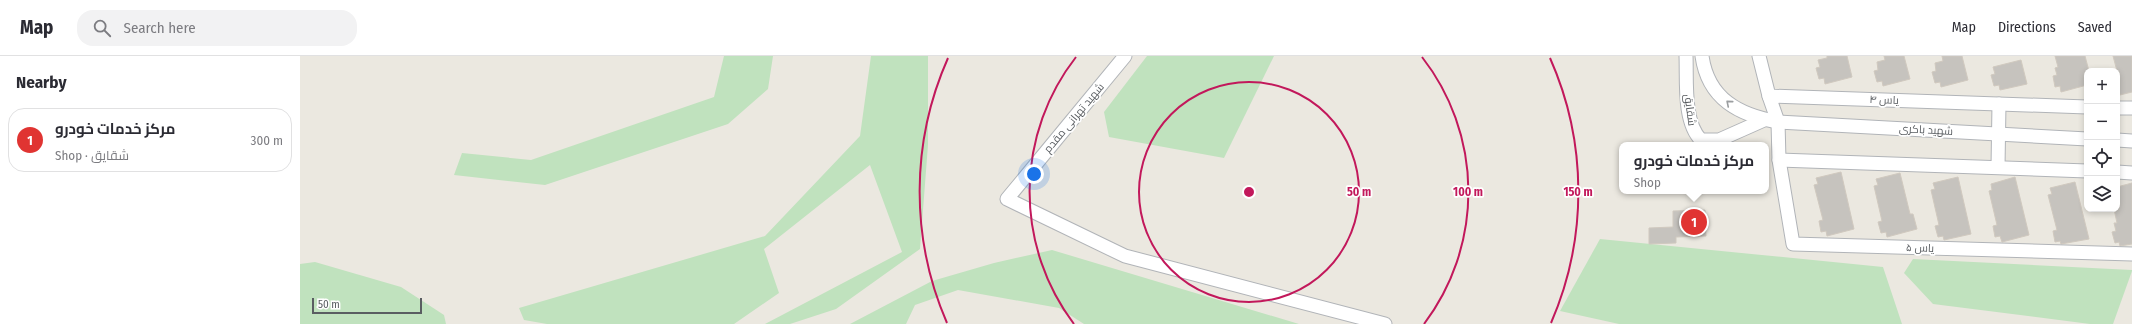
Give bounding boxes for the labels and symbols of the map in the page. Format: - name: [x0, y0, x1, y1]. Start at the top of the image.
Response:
- street label: شهید تهرانی مقدم: [1041, 81, 1108, 156]
- street label: شقایق: [1682, 93, 1698, 127]
- street label: یاس ۴: [1869, 93, 1899, 107]
- one-way arrow: [1727, 101, 1734, 108]
- street label: شهید باکری: [1899, 122, 1953, 138]
- your location: [1024, 164, 1044, 184]
- centre of rings: [1242, 185, 1256, 199]
- text: 50 m: [1347, 185, 1371, 199]
- text: 100 m: [1453, 185, 1483, 199]
- text: 150 m: [1563, 185, 1593, 199]
- pin: 1: [1681, 207, 1707, 237]
- street label: یاس ۵: [1906, 241, 1934, 255]
- scale bar: [312, 296, 422, 315]

